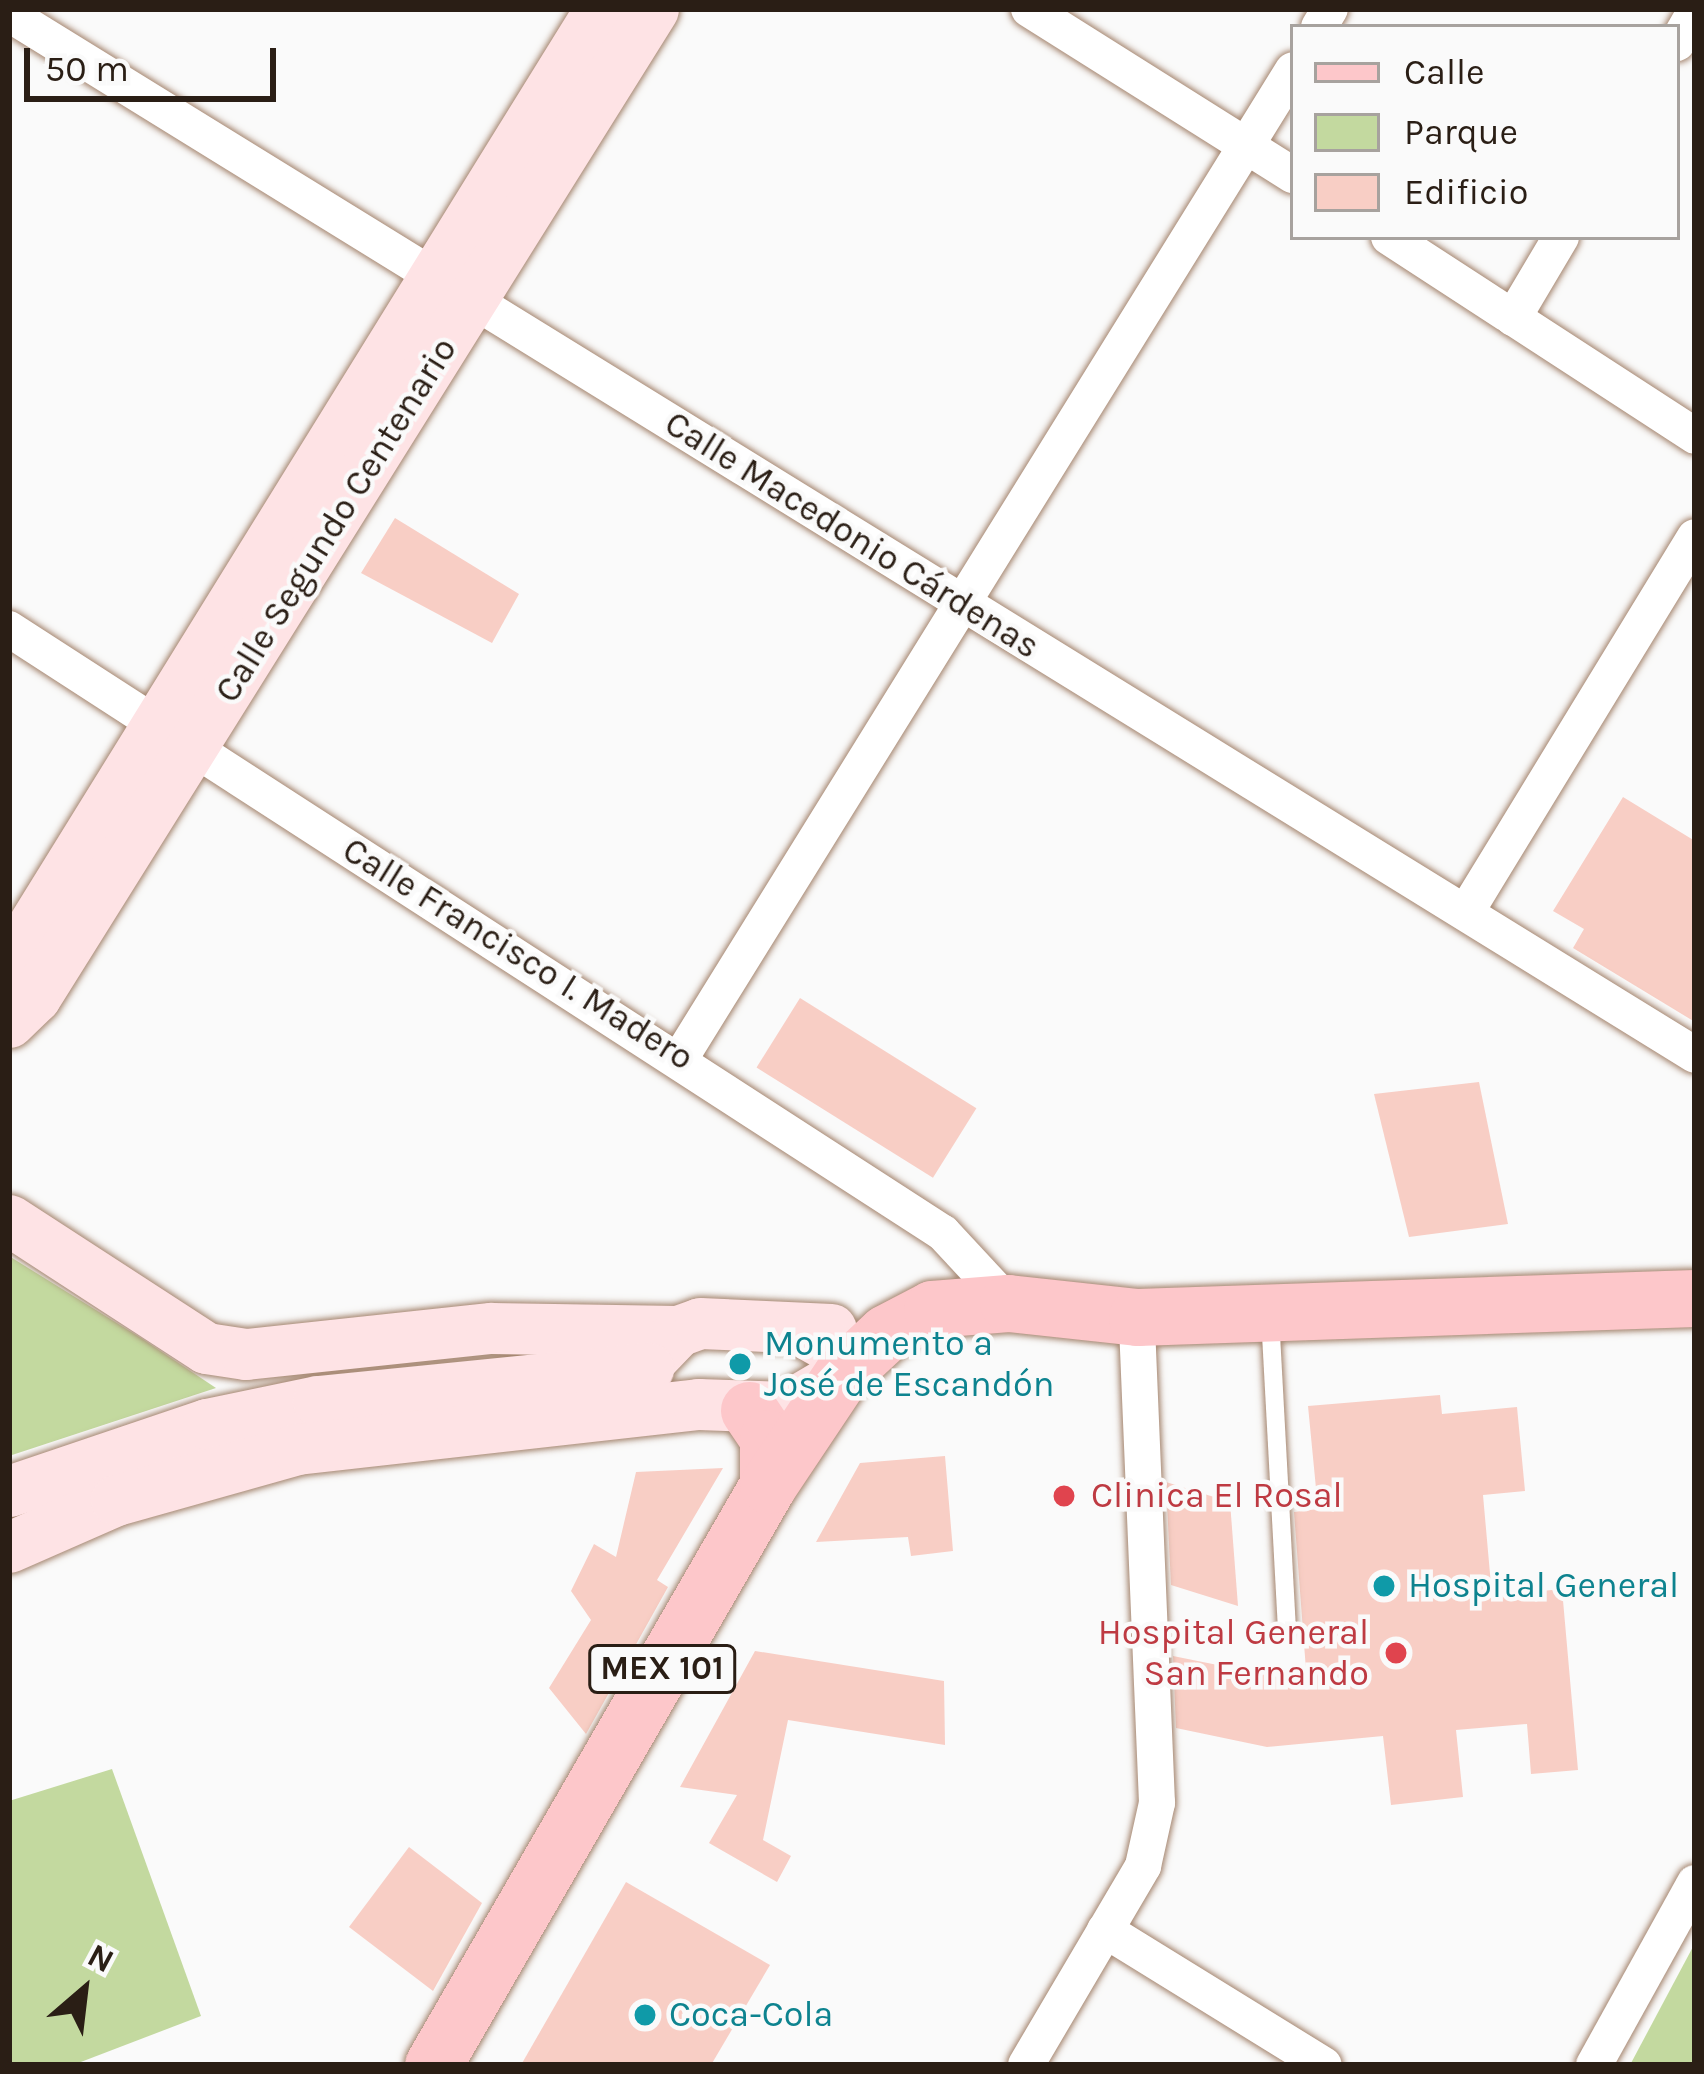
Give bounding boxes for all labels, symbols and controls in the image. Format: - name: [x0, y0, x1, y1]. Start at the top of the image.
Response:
- scale bar: [30, 24, 282, 98]
- legend: [1290, 24, 1680, 240]
- text: 50 m: [45, 48, 129, 90]
- text: Calle: [1404, 51, 1485, 93]
- text: Parque: [1404, 111, 1518, 153]
- text: Edificio: [1404, 171, 1528, 213]
- street label: Calle Segundo Centenario: [206, 330, 466, 710]
- street label: Calle Macedonio Cárdenas: [657, 402, 1047, 668]
- street label: Calle Francisco I. Madero: [335, 828, 701, 1080]
- place label: Monumento a José de Escandón: [764, 1321, 1055, 1406]
- marker: Monumento a José de Escandón: [727, 1351, 753, 1377]
- place label: Clinica El Rosal: [1091, 1474, 1343, 1518]
- marker: Clinica El Rosal: [1048, 1480, 1080, 1512]
- place label: Hospital General: [1408, 1564, 1679, 1608]
- marker: Hospital General: [1371, 1573, 1397, 1599]
- place label: Hospital General San Fernando: [1098, 1610, 1369, 1695]
- marker: Hospital General San Fernando: [1380, 1637, 1412, 1669]
- road number: MEX 101: [587, 1642, 737, 1696]
- north arrow: [24, 1930, 144, 2050]
- text: N: [82, 1936, 120, 1981]
- place label: Coca-Cola: [669, 1993, 833, 2037]
- marker: Coca-Cola: [632, 2002, 658, 2028]

